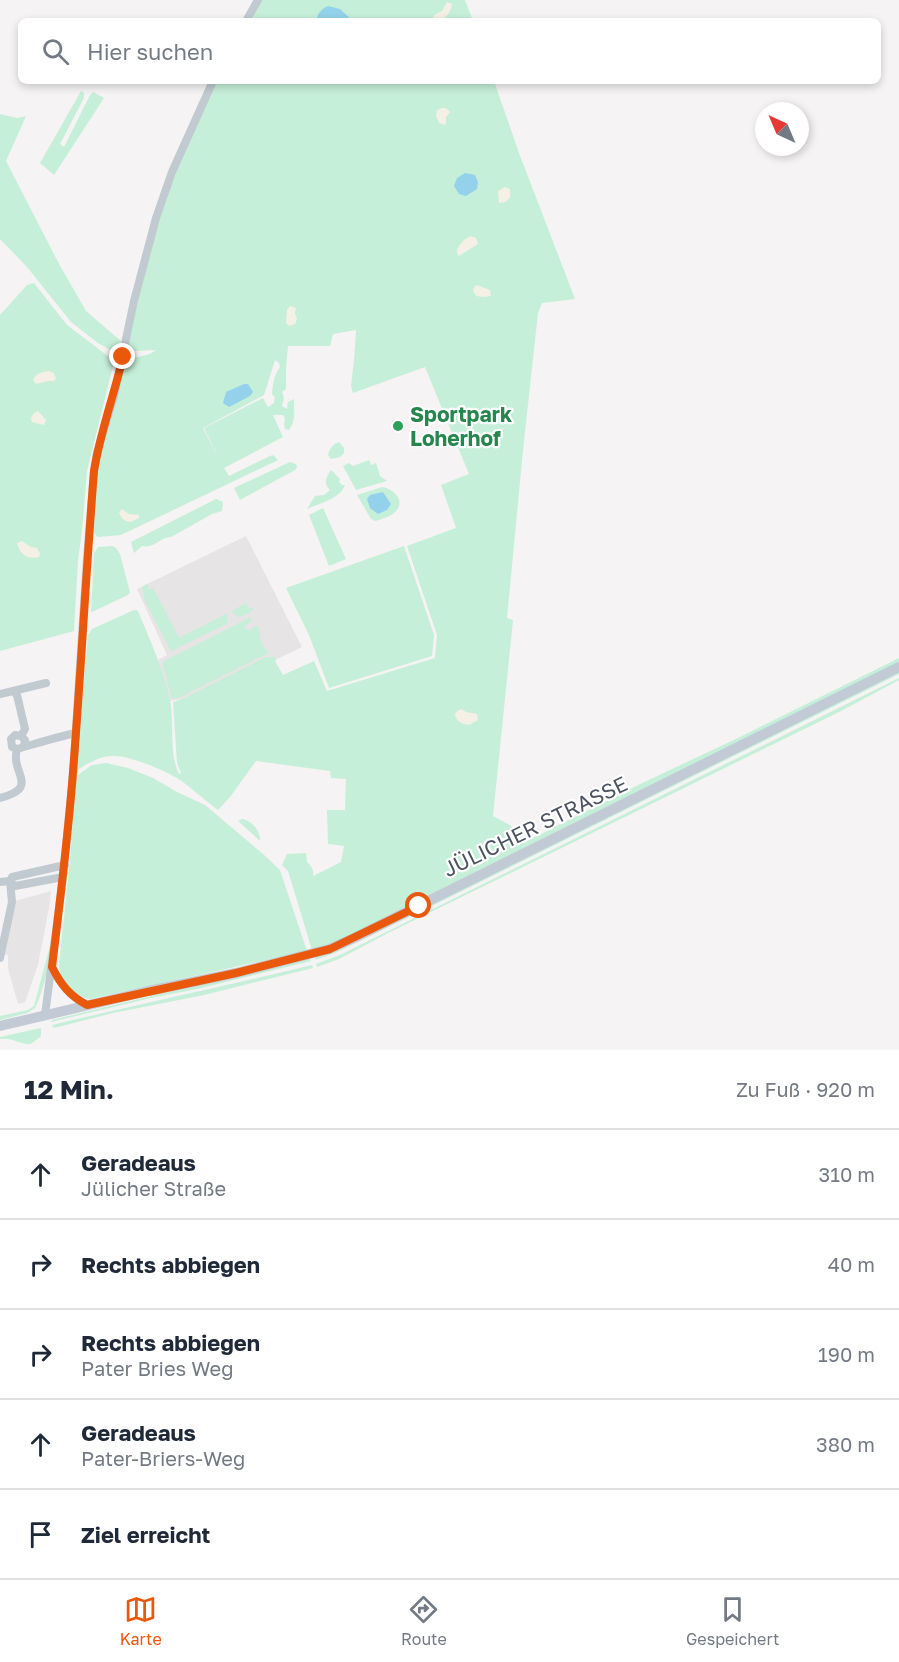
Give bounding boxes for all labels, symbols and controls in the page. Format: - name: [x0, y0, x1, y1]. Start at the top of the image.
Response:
- search box: [18, 18, 881, 84]
- icon: search: [39, 35, 72, 68]
- text: Hier suchen: [87, 38, 213, 65]
- north arrow: [755, 102, 809, 156]
- route end: [109, 343, 135, 369]
- place label: Sportpark Loherhof: [410, 401, 512, 451]
- marker: Sportpark Loherhof: [391, 419, 405, 433]
- street label: JÜLICHER STRASSE: [438, 770, 632, 882]
- route start: [405, 892, 431, 918]
- text: 12 Min.: [24, 1074, 114, 1105]
- text: Zu Fuß · 920 m: [736, 1077, 875, 1101]
- text: Geradeaus: [81, 1149, 196, 1176]
- icon: ahead: [24, 1158, 57, 1191]
- text: 310 m: [819, 1162, 875, 1186]
- text: Jülicher Straße: [81, 1176, 226, 1200]
- icon: right: [24, 1248, 57, 1281]
- text: Rechts abbiegen: [81, 1251, 260, 1278]
- text: 40 m: [828, 1252, 875, 1276]
- text: Rechts abbiegen: [81, 1329, 260, 1356]
- icon: right: [24, 1338, 57, 1371]
- text: 190 m: [818, 1342, 875, 1366]
- text: Pater Bries Weg: [81, 1356, 233, 1380]
- text: Geradeaus: [81, 1419, 196, 1446]
- icon: ahead: [24, 1428, 57, 1461]
- text: 380 m: [816, 1432, 875, 1456]
- text: Pater-Briers-Weg: [81, 1446, 245, 1470]
- icon: arrive: [24, 1518, 57, 1551]
- text: Ziel erreicht: [81, 1521, 210, 1548]
- tab: Karte: [120, 1593, 162, 1649]
- tab: Route: [401, 1593, 447, 1649]
- tab: Gespeichert: [686, 1593, 779, 1649]

